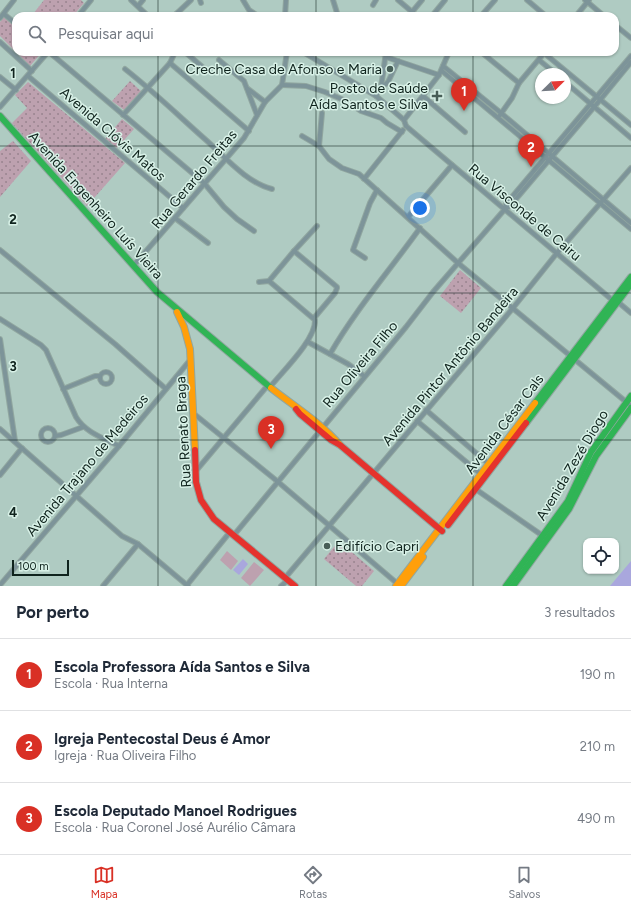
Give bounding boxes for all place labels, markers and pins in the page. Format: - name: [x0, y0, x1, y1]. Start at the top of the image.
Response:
- place label: Creche Casa de Afonso e Maria: [186, 61, 382, 78]
- marker: Creche Casa de Afonso e Maria: [385, 64, 395, 74]
- pin: 1: [451, 78, 477, 111]
- place label: Posto de Saúde Aída Santos e Silva: [309, 80, 428, 113]
- marker: Posto de Saúde Aída Santos e Silva: [431, 90, 443, 102]
- pin: 2: [518, 134, 544, 167]
- pin: 3: [258, 416, 284, 449]
- place label: Edifício Capri: [335, 538, 419, 555]
- marker: Edifício Capri: [322, 541, 332, 551]

